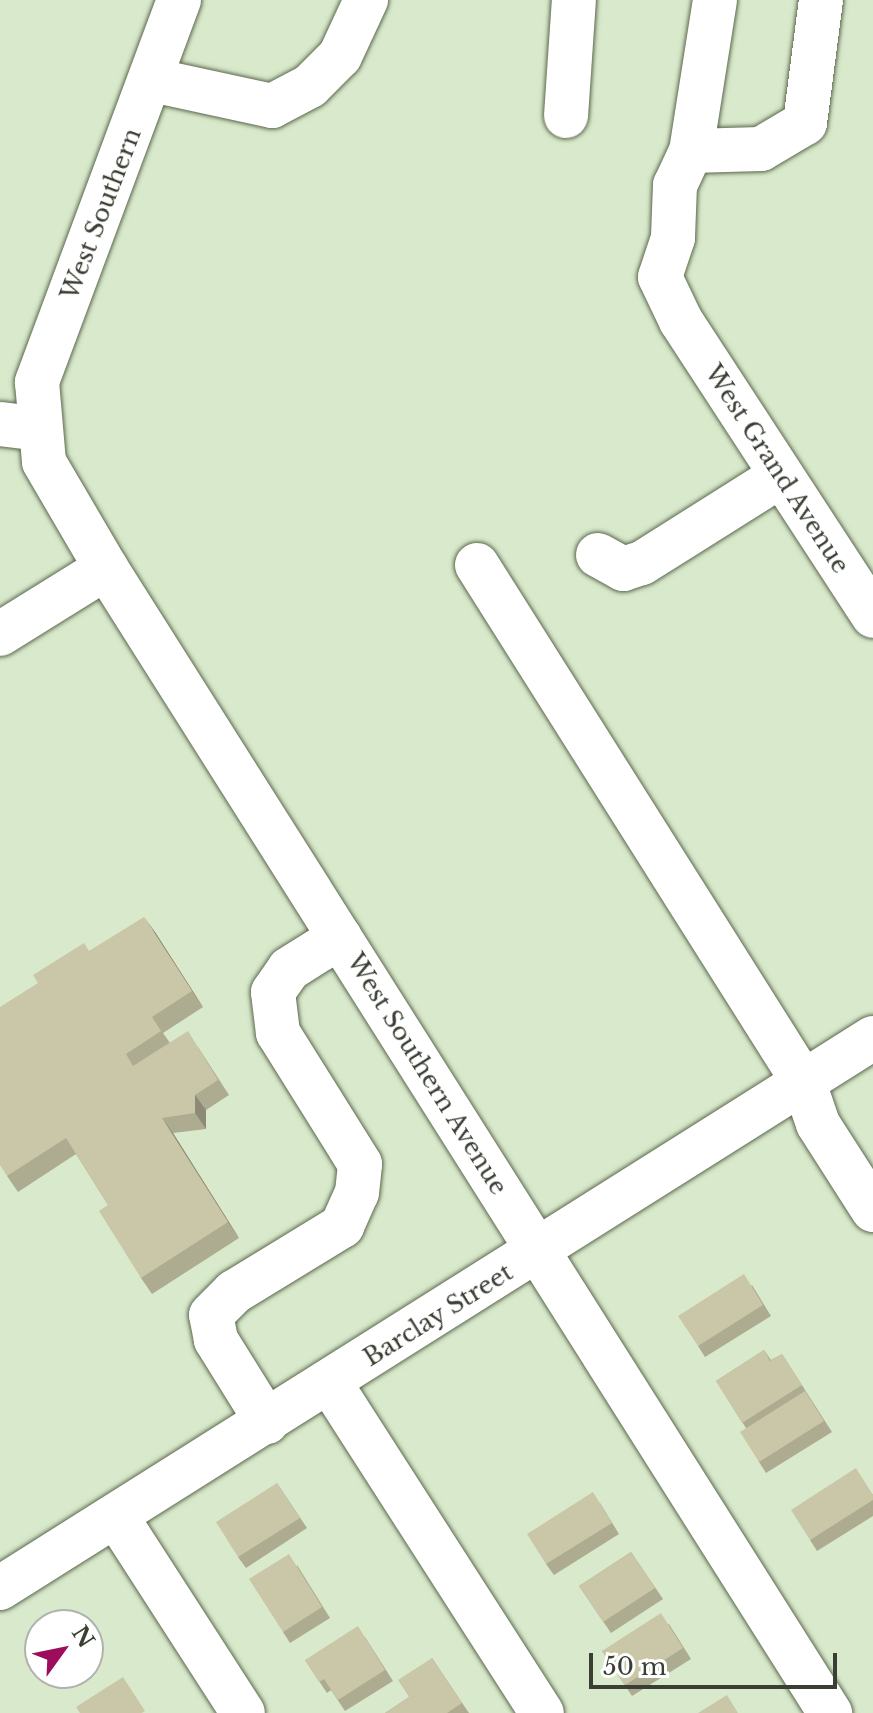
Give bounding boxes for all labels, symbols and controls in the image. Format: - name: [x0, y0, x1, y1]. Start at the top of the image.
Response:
- street label: West Southern: [55, 124, 147, 304]
- street label: West Grand Avenue: [699, 359, 855, 579]
- street label: West Southern Avenue: [341, 948, 513, 1200]
- street label: Barclay Street: [358, 1258, 518, 1372]
- north arrow: [24, 1609, 104, 1689]
- text: N: [66, 1621, 100, 1653]
- scale bar: [593, 1637, 841, 1687]
- text: 50 m: [603, 1652, 666, 1681]

